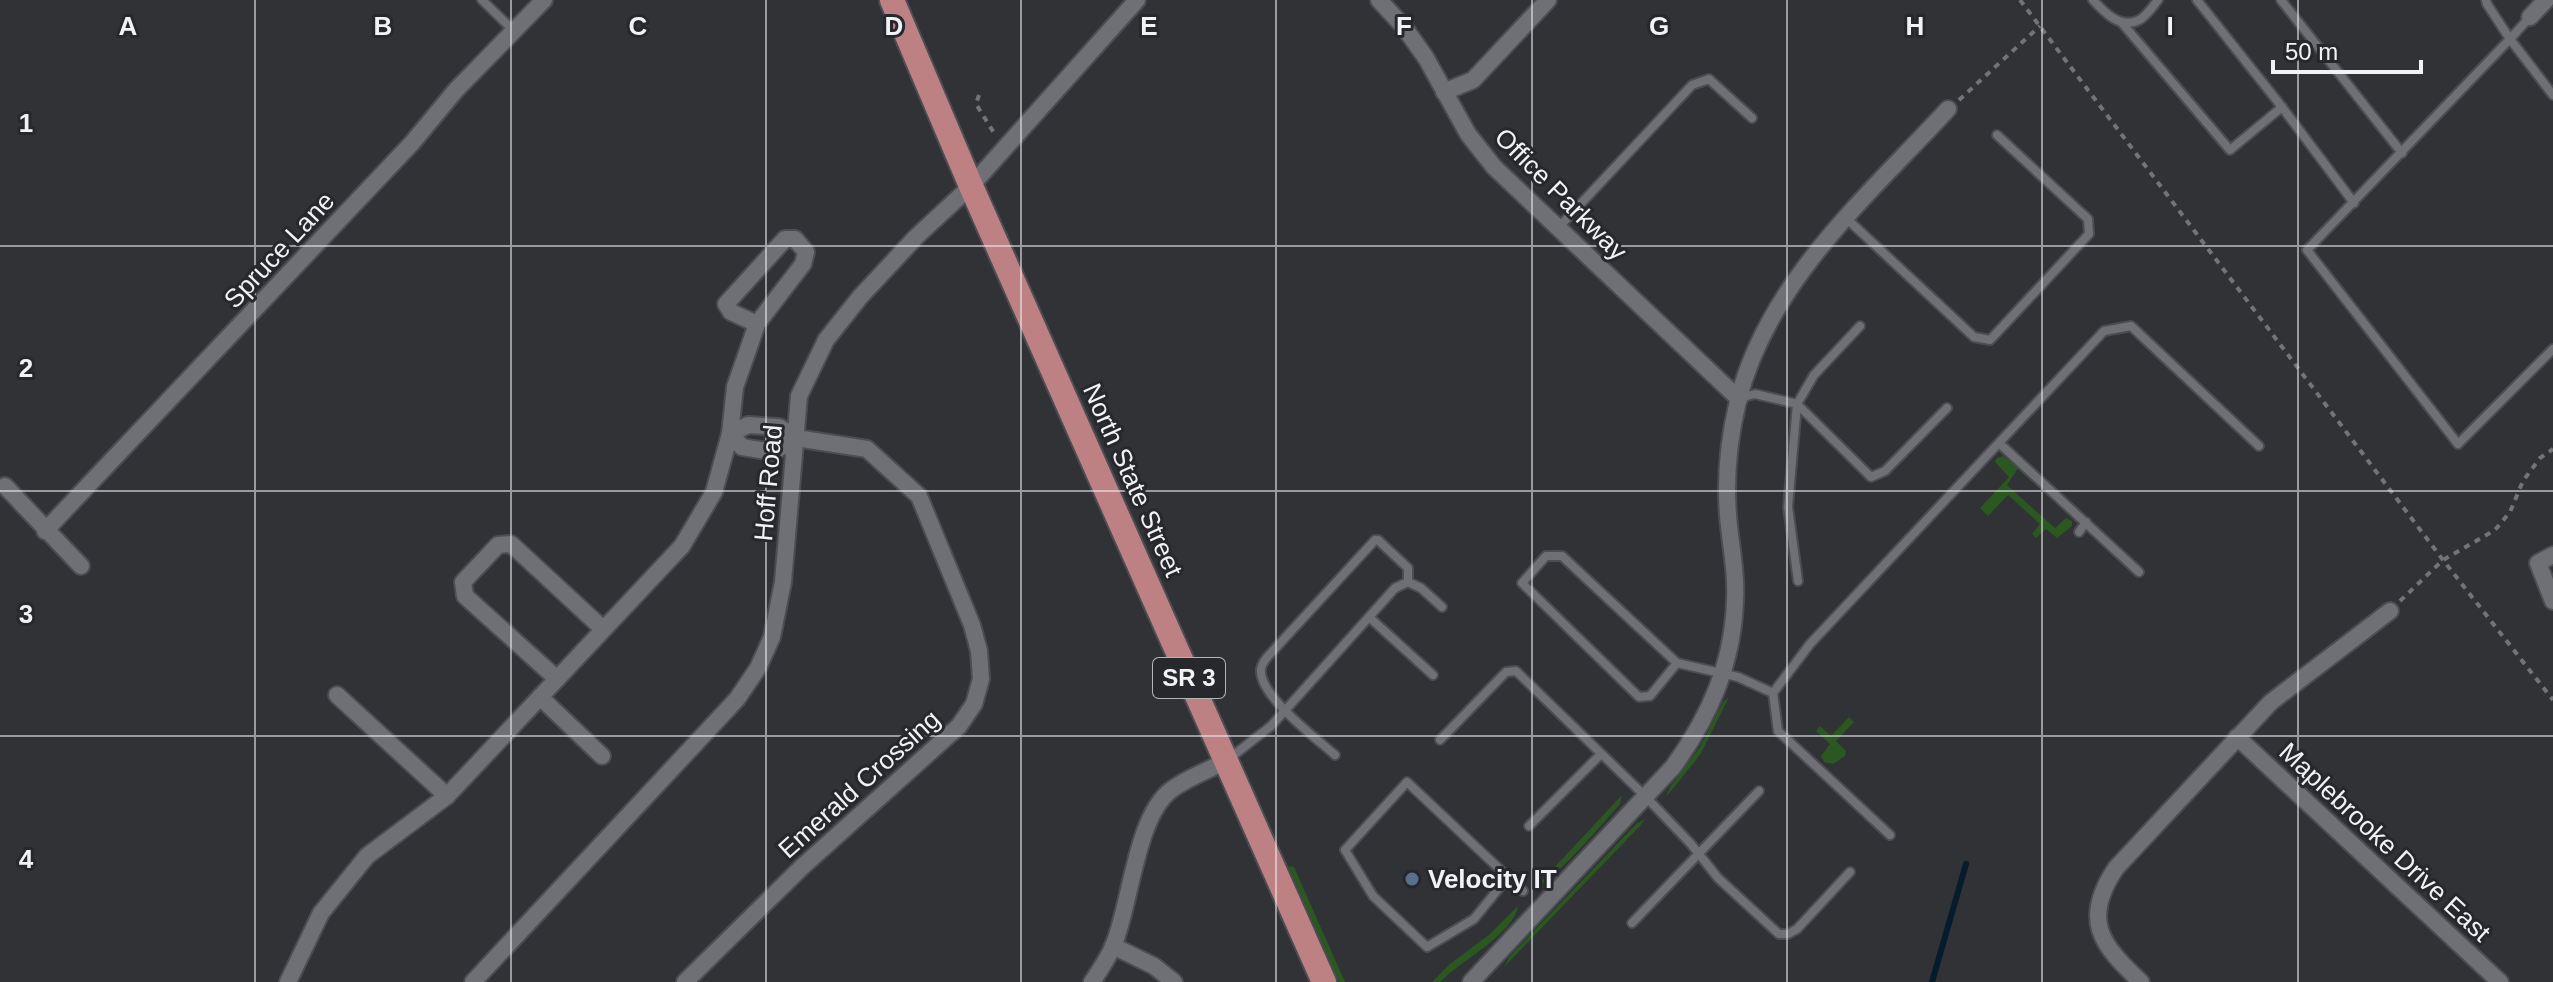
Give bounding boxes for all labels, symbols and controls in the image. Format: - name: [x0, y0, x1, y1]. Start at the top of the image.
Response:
- text: A: [119, 11, 138, 41]
- text: B: [374, 11, 392, 41]
- text: C: [629, 11, 648, 41]
- text: D: [885, 11, 903, 41]
- text: E: [1140, 11, 1158, 41]
- text: F: [1396, 11, 1412, 41]
- text: G: [1649, 11, 1669, 41]
- text: H: [1906, 11, 1924, 41]
- text: I: [2166, 11, 2174, 41]
- scale bar: [2273, 24, 2421, 74]
- text: 50 m: [2285, 38, 2338, 65]
- text: 1: [19, 108, 33, 138]
- street label: Office Parkway: [1489, 122, 1633, 266]
- street label: Spruce Lane: [218, 186, 340, 314]
- text: 2: [19, 353, 33, 383]
- street label: North State Street: [1077, 379, 1189, 582]
- street label: Hoff Road: [748, 424, 788, 542]
- text: 3: [19, 599, 33, 629]
- road number: SR 3: [1153, 658, 1225, 698]
- street label: Emerald Crossing: [772, 704, 946, 864]
- street label: Maplebrooke Drive East: [2273, 736, 2497, 948]
- text: 4: [19, 844, 34, 874]
- place label: Velocity IT: [1428, 864, 1557, 894]
- marker: Velocity IT: [1403, 870, 1421, 888]

